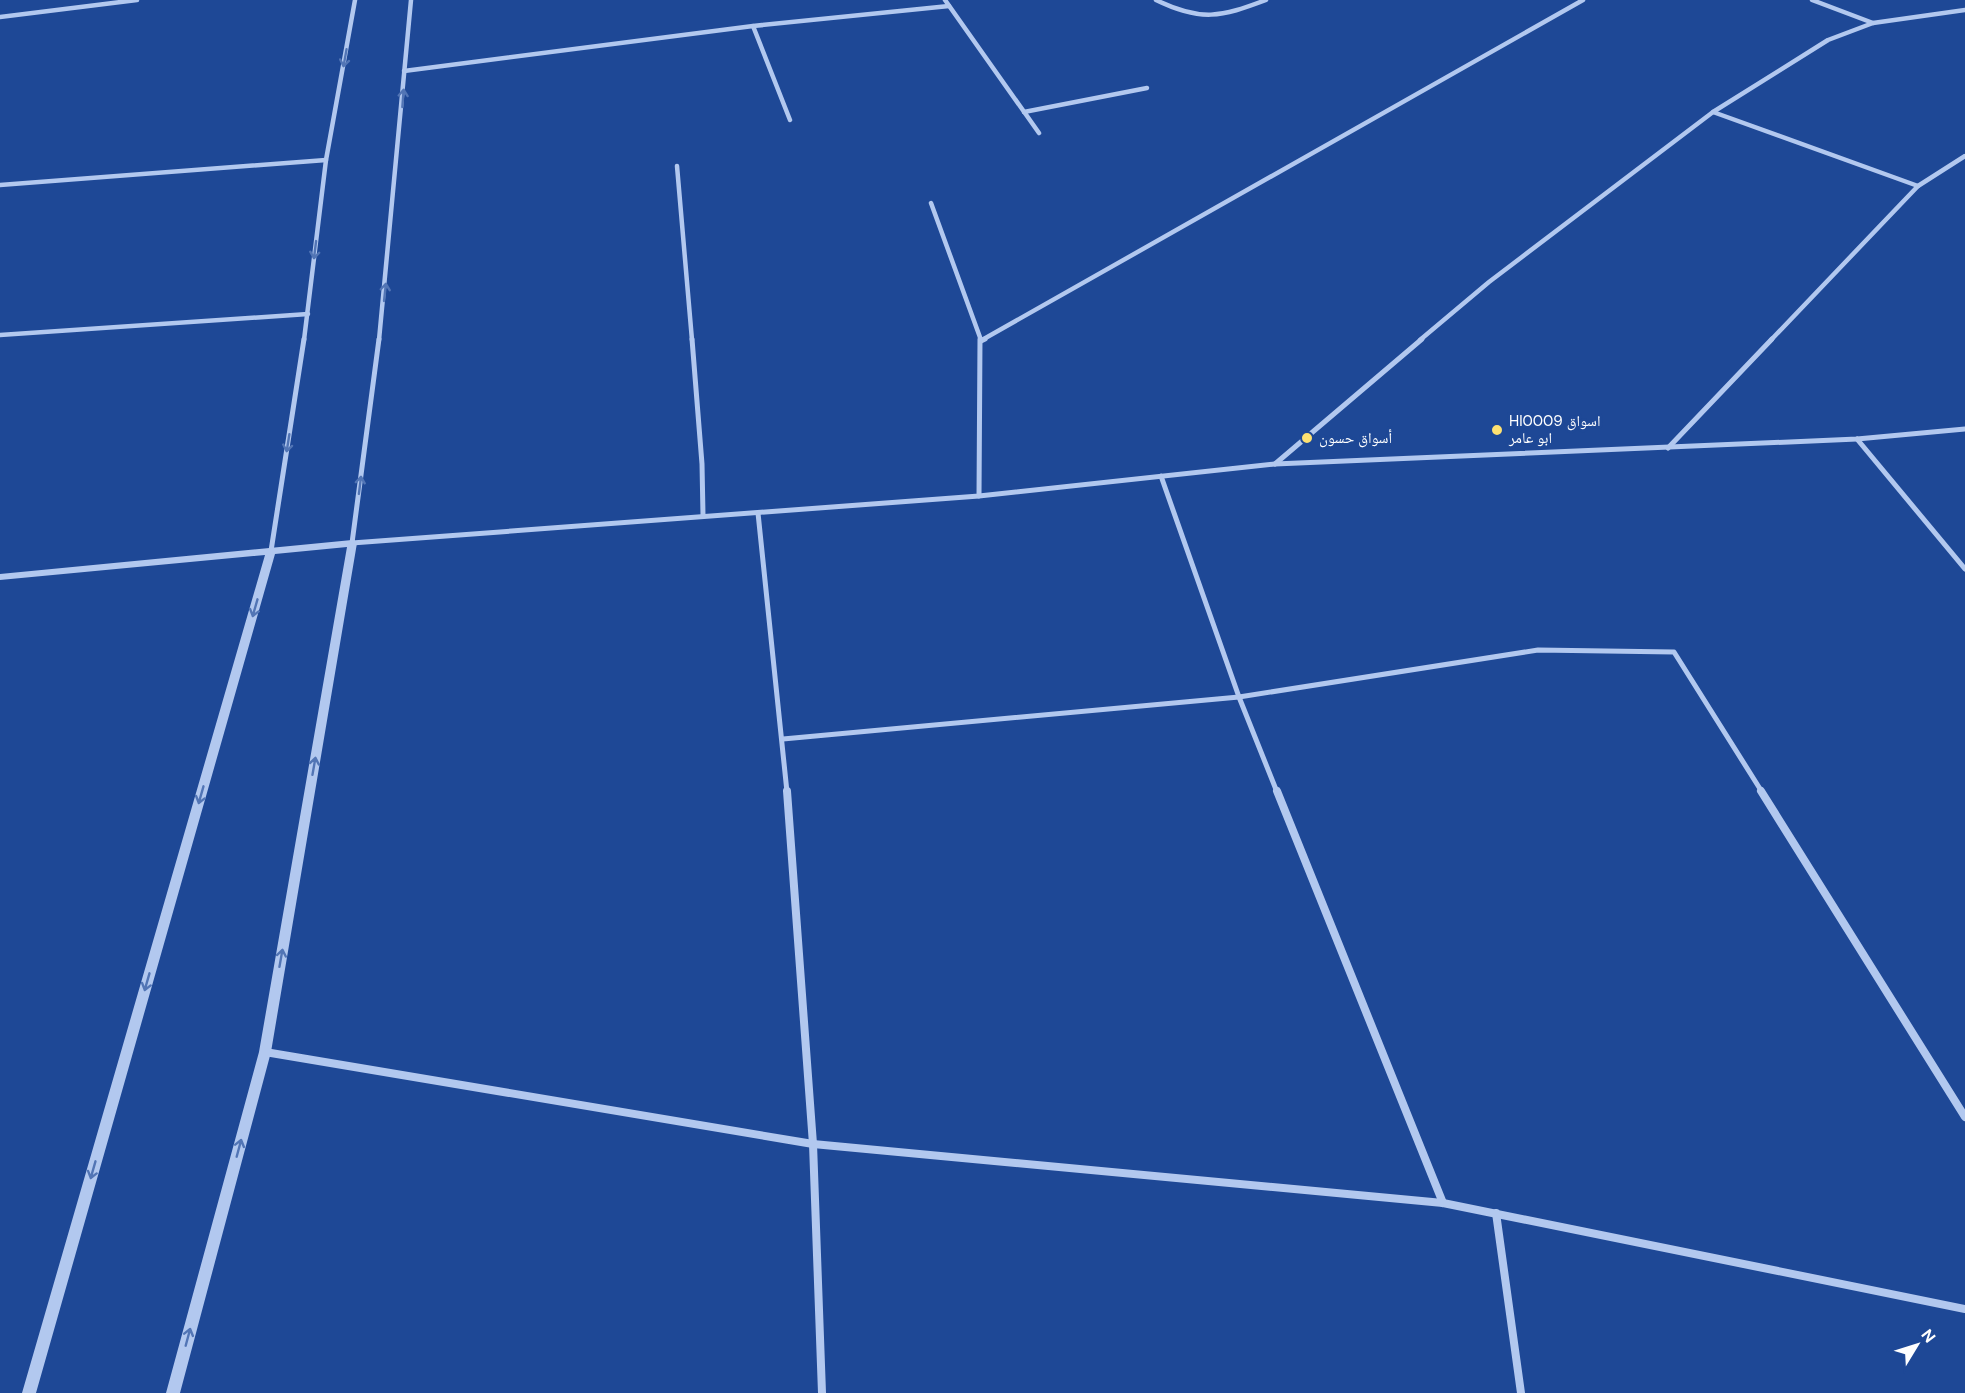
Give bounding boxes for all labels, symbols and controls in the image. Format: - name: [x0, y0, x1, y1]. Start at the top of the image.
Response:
- one-way arrow: [339, 47, 350, 67]
- one-way arrow: [397, 88, 408, 108]
- one-way arrow: [310, 240, 321, 260]
- one-way arrow: [380, 283, 391, 303]
- place label: Hl0009 اسواق ابو عامر: [1508, 411, 1601, 448]
- marker: Hl0009 اسواق ابو عامر: [1490, 423, 1504, 437]
- place label: أسواق حسون: [1319, 428, 1392, 448]
- marker: أسواق حسون: [1300, 431, 1314, 445]
- one-way arrow: [282, 433, 293, 453]
- one-way arrow: [354, 476, 365, 496]
- one-way arrow: [249, 598, 260, 617]
- one-way arrow: [309, 756, 320, 776]
- one-way arrow: [195, 785, 206, 804]
- one-way arrow: [276, 949, 287, 968]
- one-way arrow: [141, 973, 152, 992]
- one-way arrow: [234, 1139, 245, 1158]
- one-way arrow: [87, 1160, 98, 1179]
- north arrow: [1887, 1315, 1947, 1375]
- text: N: [1917, 1325, 1940, 1347]
- one-way arrow: [183, 1327, 195, 1346]

